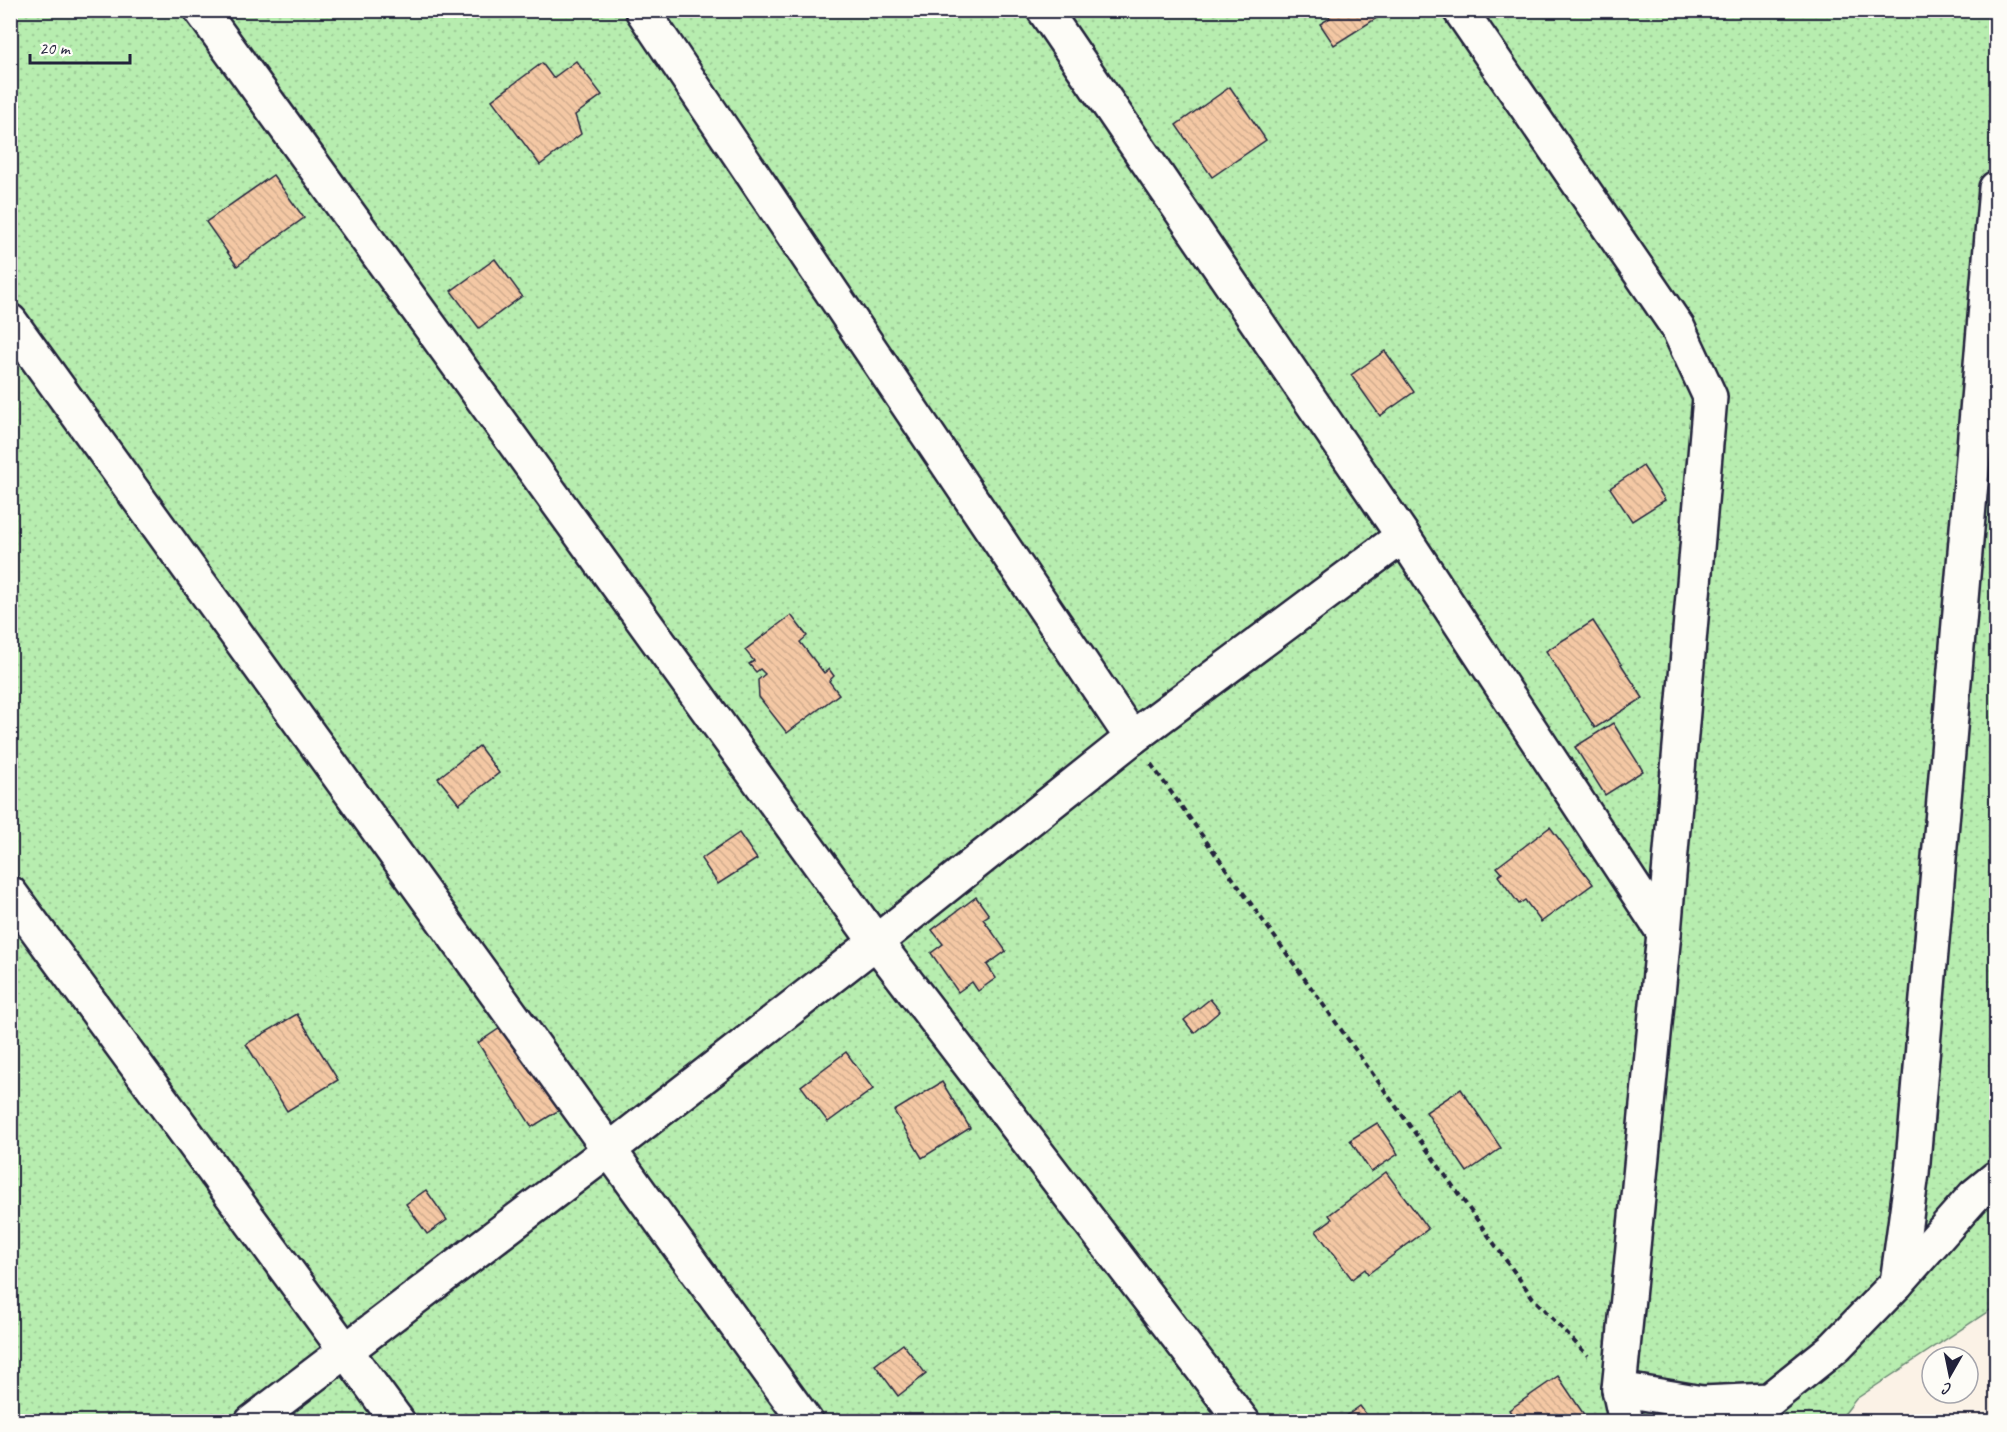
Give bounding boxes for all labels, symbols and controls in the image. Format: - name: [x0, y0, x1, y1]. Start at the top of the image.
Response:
- scale bar: [30, 27, 130, 65]
- text: 20 m: [39, 37, 72, 59]
- north arrow: [1920, 1345, 1980, 1405]
- text: С: [1940, 1378, 1953, 1399]

